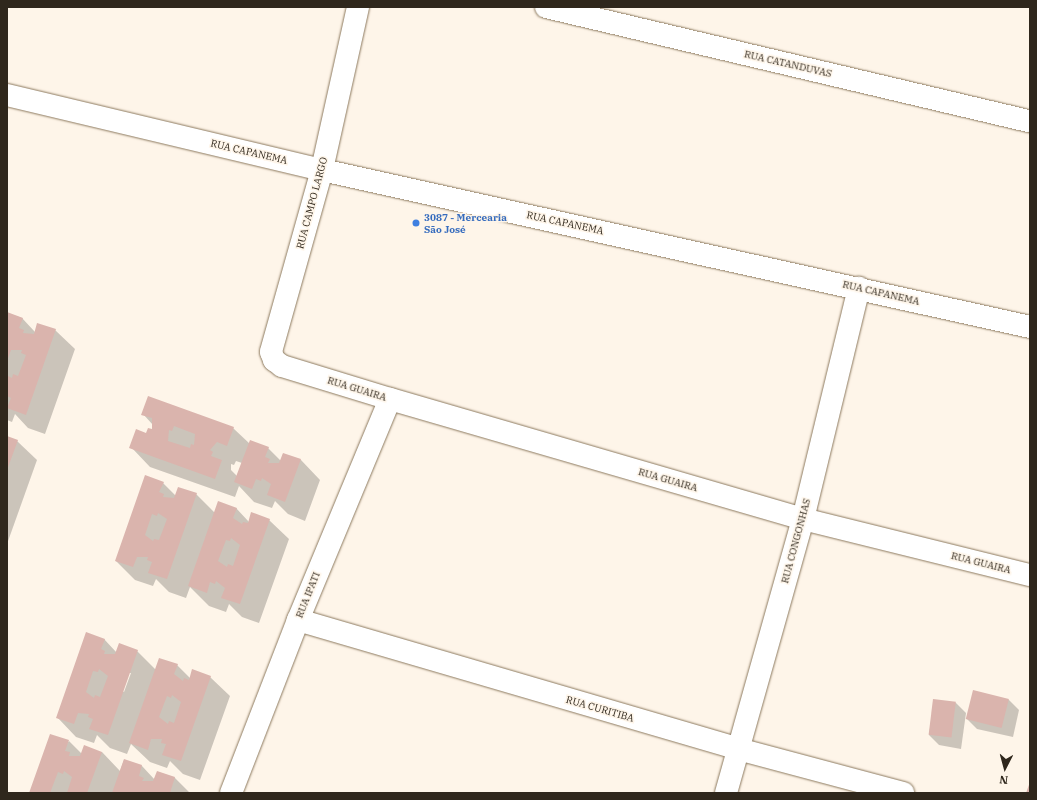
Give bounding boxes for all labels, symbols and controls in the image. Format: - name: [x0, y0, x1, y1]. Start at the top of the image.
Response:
- street label: RUA CATANDUVAS: [743, 48, 833, 80]
- street label: RUA CAPANEMA: [209, 137, 289, 167]
- street label: RUA CAMPO LARGO: [294, 156, 330, 250]
- street label: RUA CAPANEMA: [525, 209, 605, 237]
- place label: 3087 - Mercearia São José: [424, 211, 507, 234]
- marker: 3087 - Mercearia São José: [411, 218, 421, 228]
- street label: RUA CAPANEMA: [841, 278, 921, 308]
- street label: RUA GUAIRA: [326, 374, 388, 404]
- street label: RUA GUAIRA: [637, 466, 699, 494]
- street label: RUA CONGONHAS: [779, 497, 813, 585]
- street label: RUA GUAIRA: [950, 550, 1012, 576]
- street label: RUA IPATI: [293, 570, 323, 620]
- street label: RUA CURITIBA: [565, 694, 635, 724]
- north arrow: [985, 748, 1025, 788]
- text: N: [999, 773, 1009, 787]

